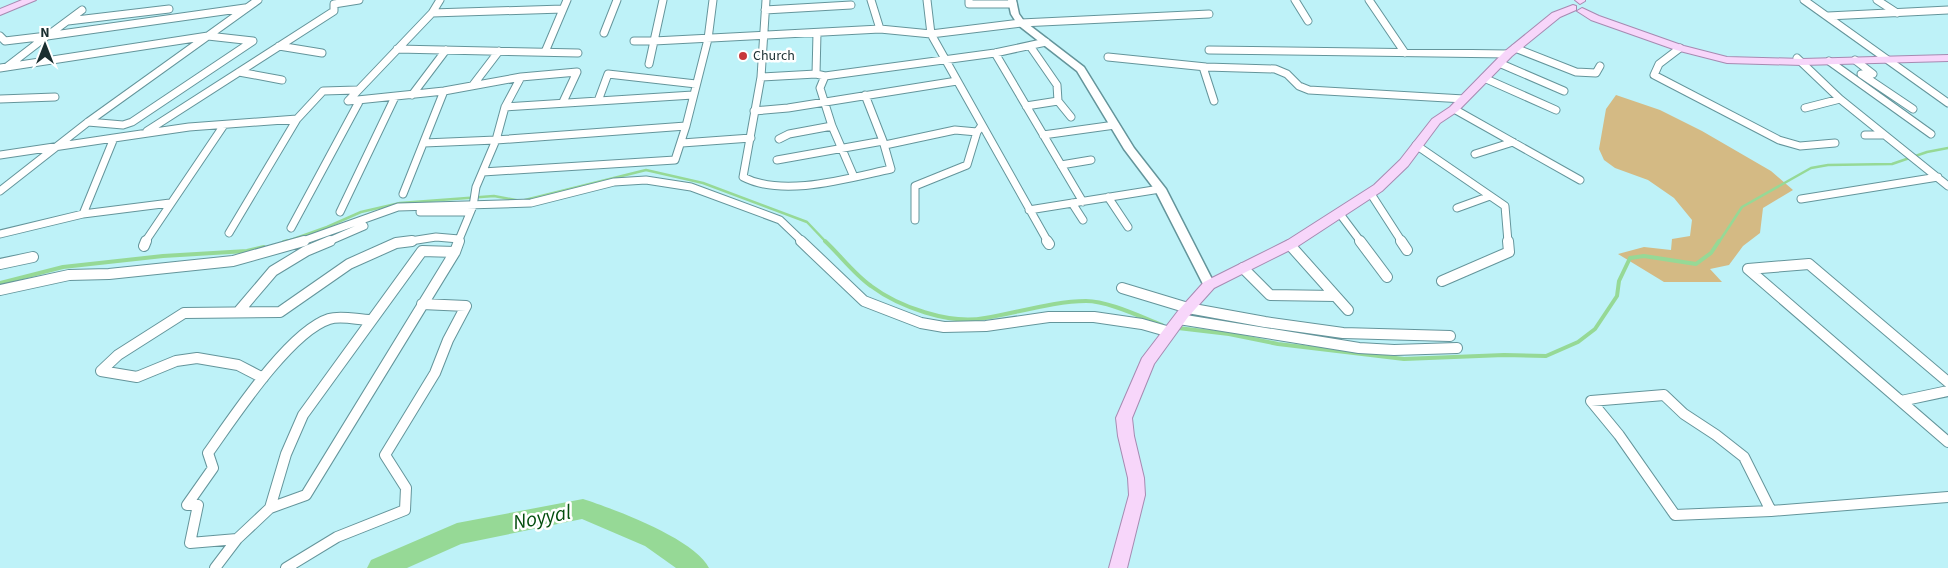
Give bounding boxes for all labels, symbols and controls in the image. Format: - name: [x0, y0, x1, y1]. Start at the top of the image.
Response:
- north arrow: [20, 20, 70, 70]
- text: N: [40, 23, 50, 43]
- place label: Church: [753, 46, 795, 66]
- marker: Church: [737, 50, 749, 62]
- water label: Noyyal: [510, 497, 574, 537]

